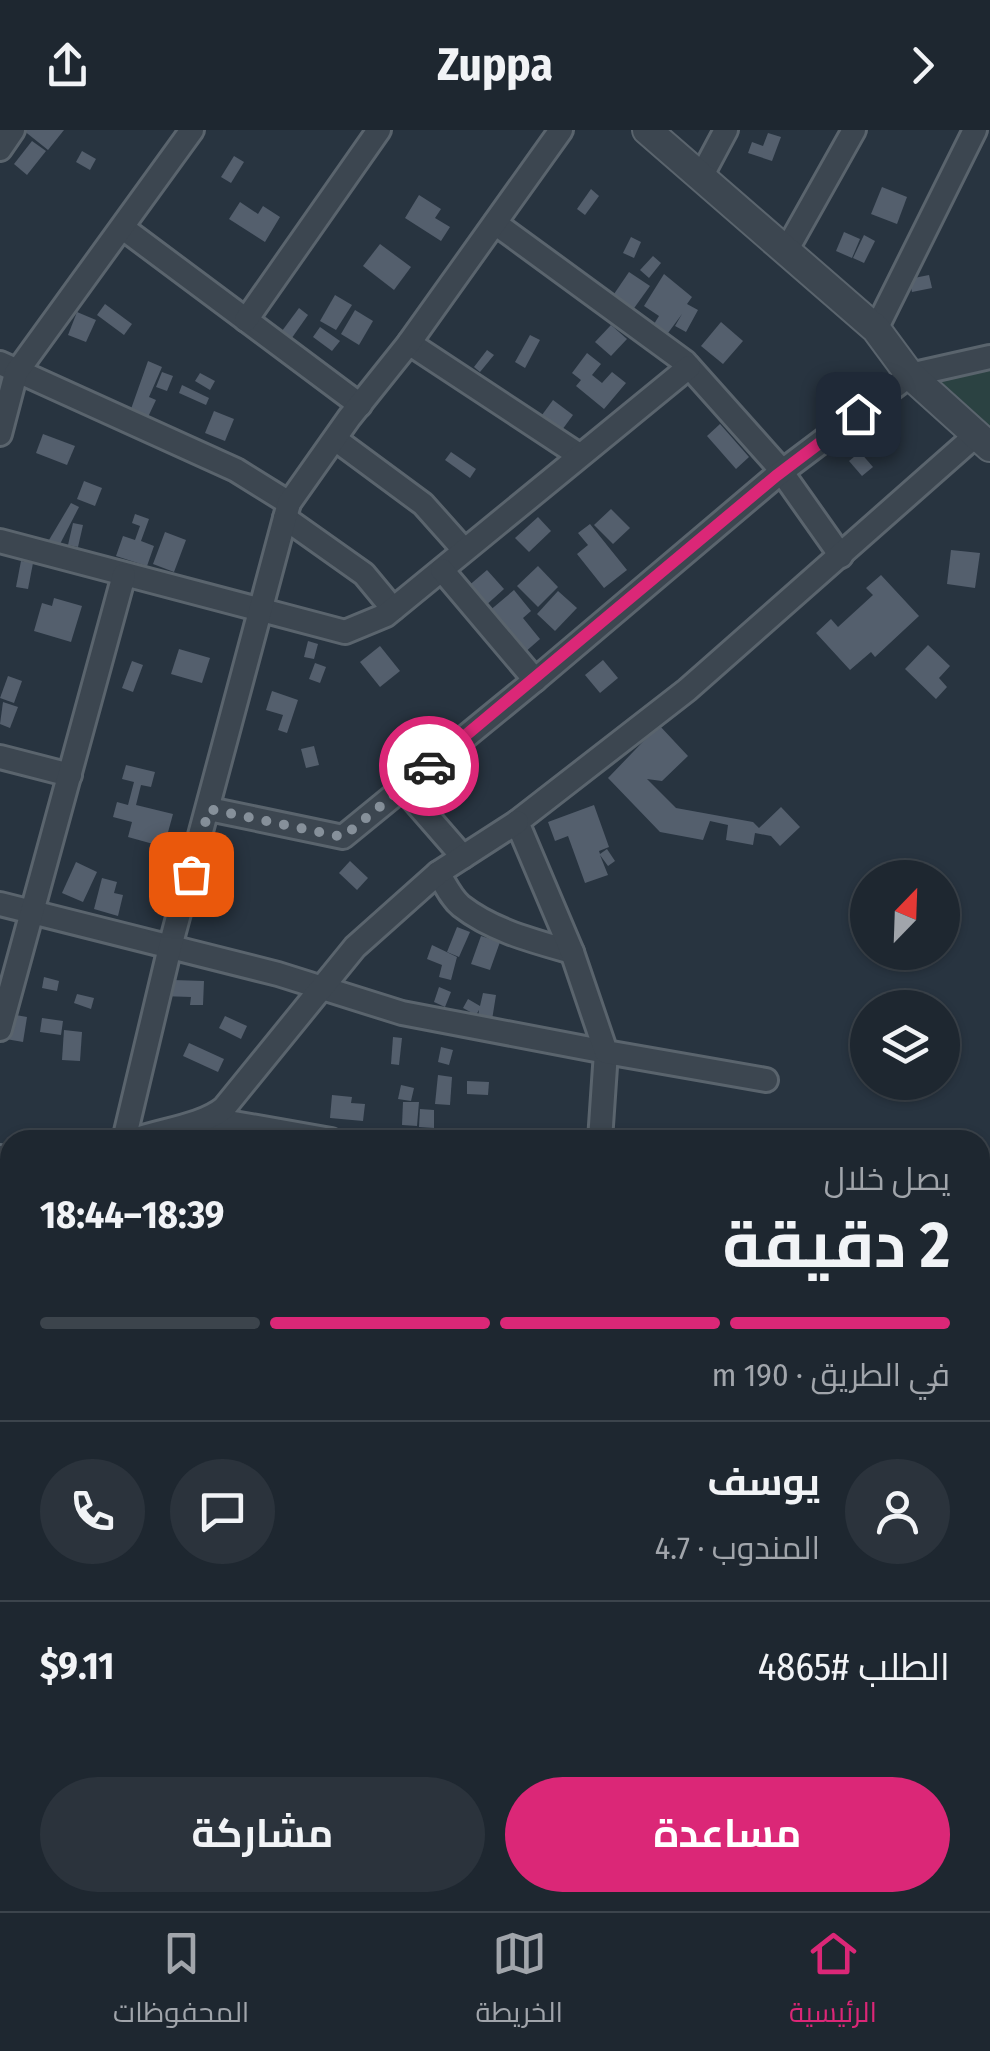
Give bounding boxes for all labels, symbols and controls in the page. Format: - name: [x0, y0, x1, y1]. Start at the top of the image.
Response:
- icon: share: [40, 38, 95, 93]
- text: Zuppa: [437, 38, 553, 92]
- icon: forward: [895, 38, 950, 93]
- pin: [816, 372, 901, 457]
- icon: home: [831, 387, 886, 442]
- courier: [379, 716, 479, 816]
- icon: car: [402, 739, 457, 794]
- pin: [149, 832, 234, 917]
- icon: bag: [164, 847, 219, 902]
- north arrow: [850, 860, 960, 970]
- map controls: [850, 860, 960, 1100]
- button: layers: [850, 990, 960, 1100]
- text: يصل خلال: [824, 1160, 950, 1198]
- text: 18:39–18:44: [40, 1192, 225, 1238]
- text: 2 دقيقة: [723, 1206, 950, 1284]
- text: في الطريق · 190 m: [712, 1356, 950, 1394]
- button: phone: [40, 1459, 145, 1564]
- button: chat: [170, 1459, 275, 1564]
- text: يوسف: [707, 1459, 820, 1505]
- button: person: [845, 1459, 950, 1564]
- text: المندوب · 4.7: [655, 1529, 820, 1567]
- text: $9.11: [40, 1643, 114, 1689]
- text: الطلب #4865: [758, 1644, 950, 1690]
- button: مشاركة: [40, 1777, 485, 1892]
- button: مساعدة: [505, 1777, 950, 1892]
- tab: المحفوظات: [113, 1926, 249, 2038]
- tab: الخريطة: [476, 1926, 563, 2038]
- tab: الرئيسية: [789, 1926, 877, 2038]

